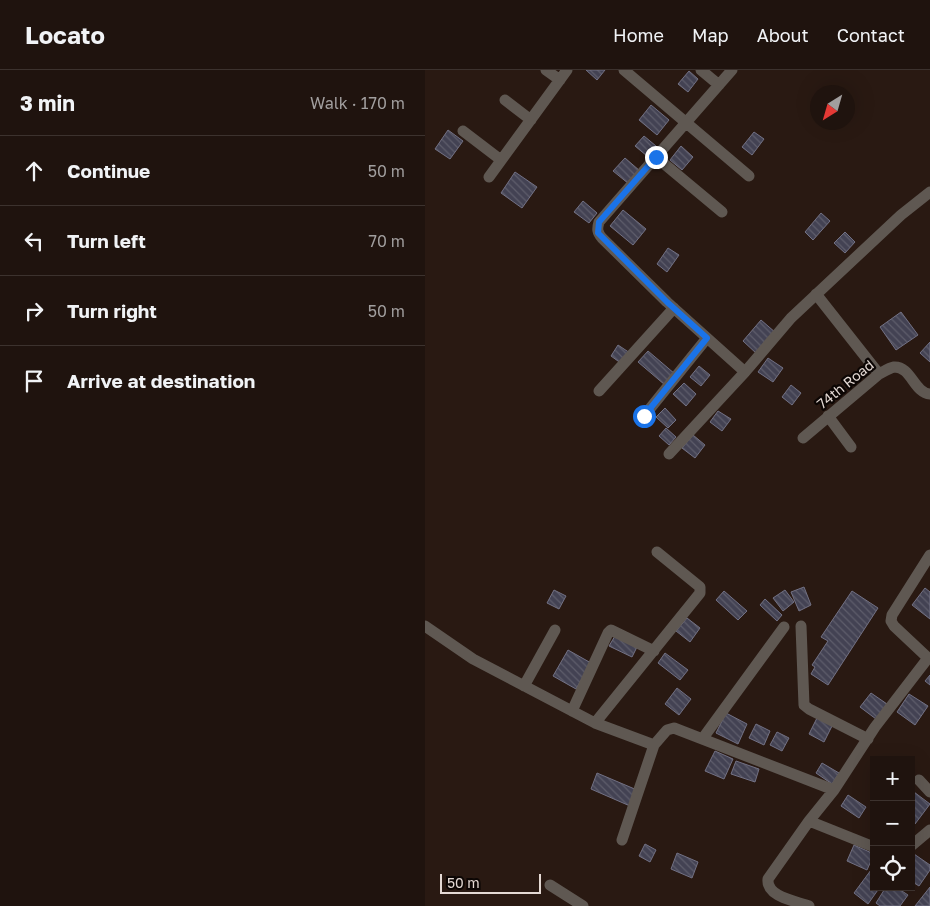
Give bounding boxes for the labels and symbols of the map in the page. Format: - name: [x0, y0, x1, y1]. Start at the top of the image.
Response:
- north arrow: [810, 85, 855, 130]
- route end: [645, 146, 668, 169]
- street label: 74th Road: [813, 356, 877, 412]
- route start: [633, 405, 656, 428]
- scale bar: [440, 871, 541, 894]

